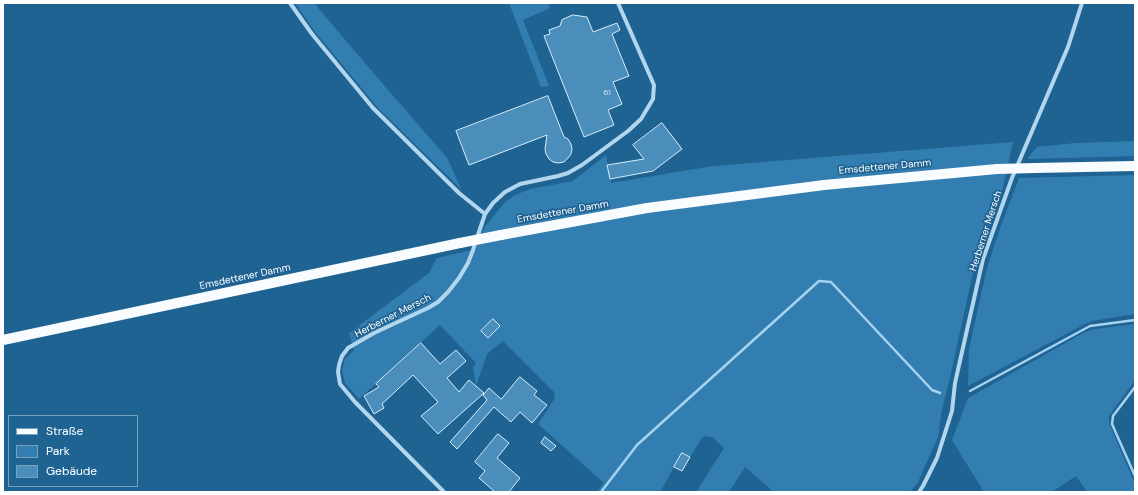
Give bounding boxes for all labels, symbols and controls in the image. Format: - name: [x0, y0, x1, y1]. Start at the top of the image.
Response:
- house number: 61: [603, 88, 611, 98]
- street label: Emsdettener Damm: [838, 157, 932, 177]
- street label: Herberner Mersch: [967, 189, 1005, 273]
- street label: Emsdettener Damm: [516, 198, 610, 226]
- street label: Emsdettener Damm: [198, 261, 292, 293]
- street label: Herberner Mersch: [353, 292, 433, 340]
- legend: [8, 415, 138, 487]
- text: Straße: [46, 423, 83, 439]
- text: Park: [46, 443, 70, 459]
- text: Gebäude: [46, 463, 97, 479]

